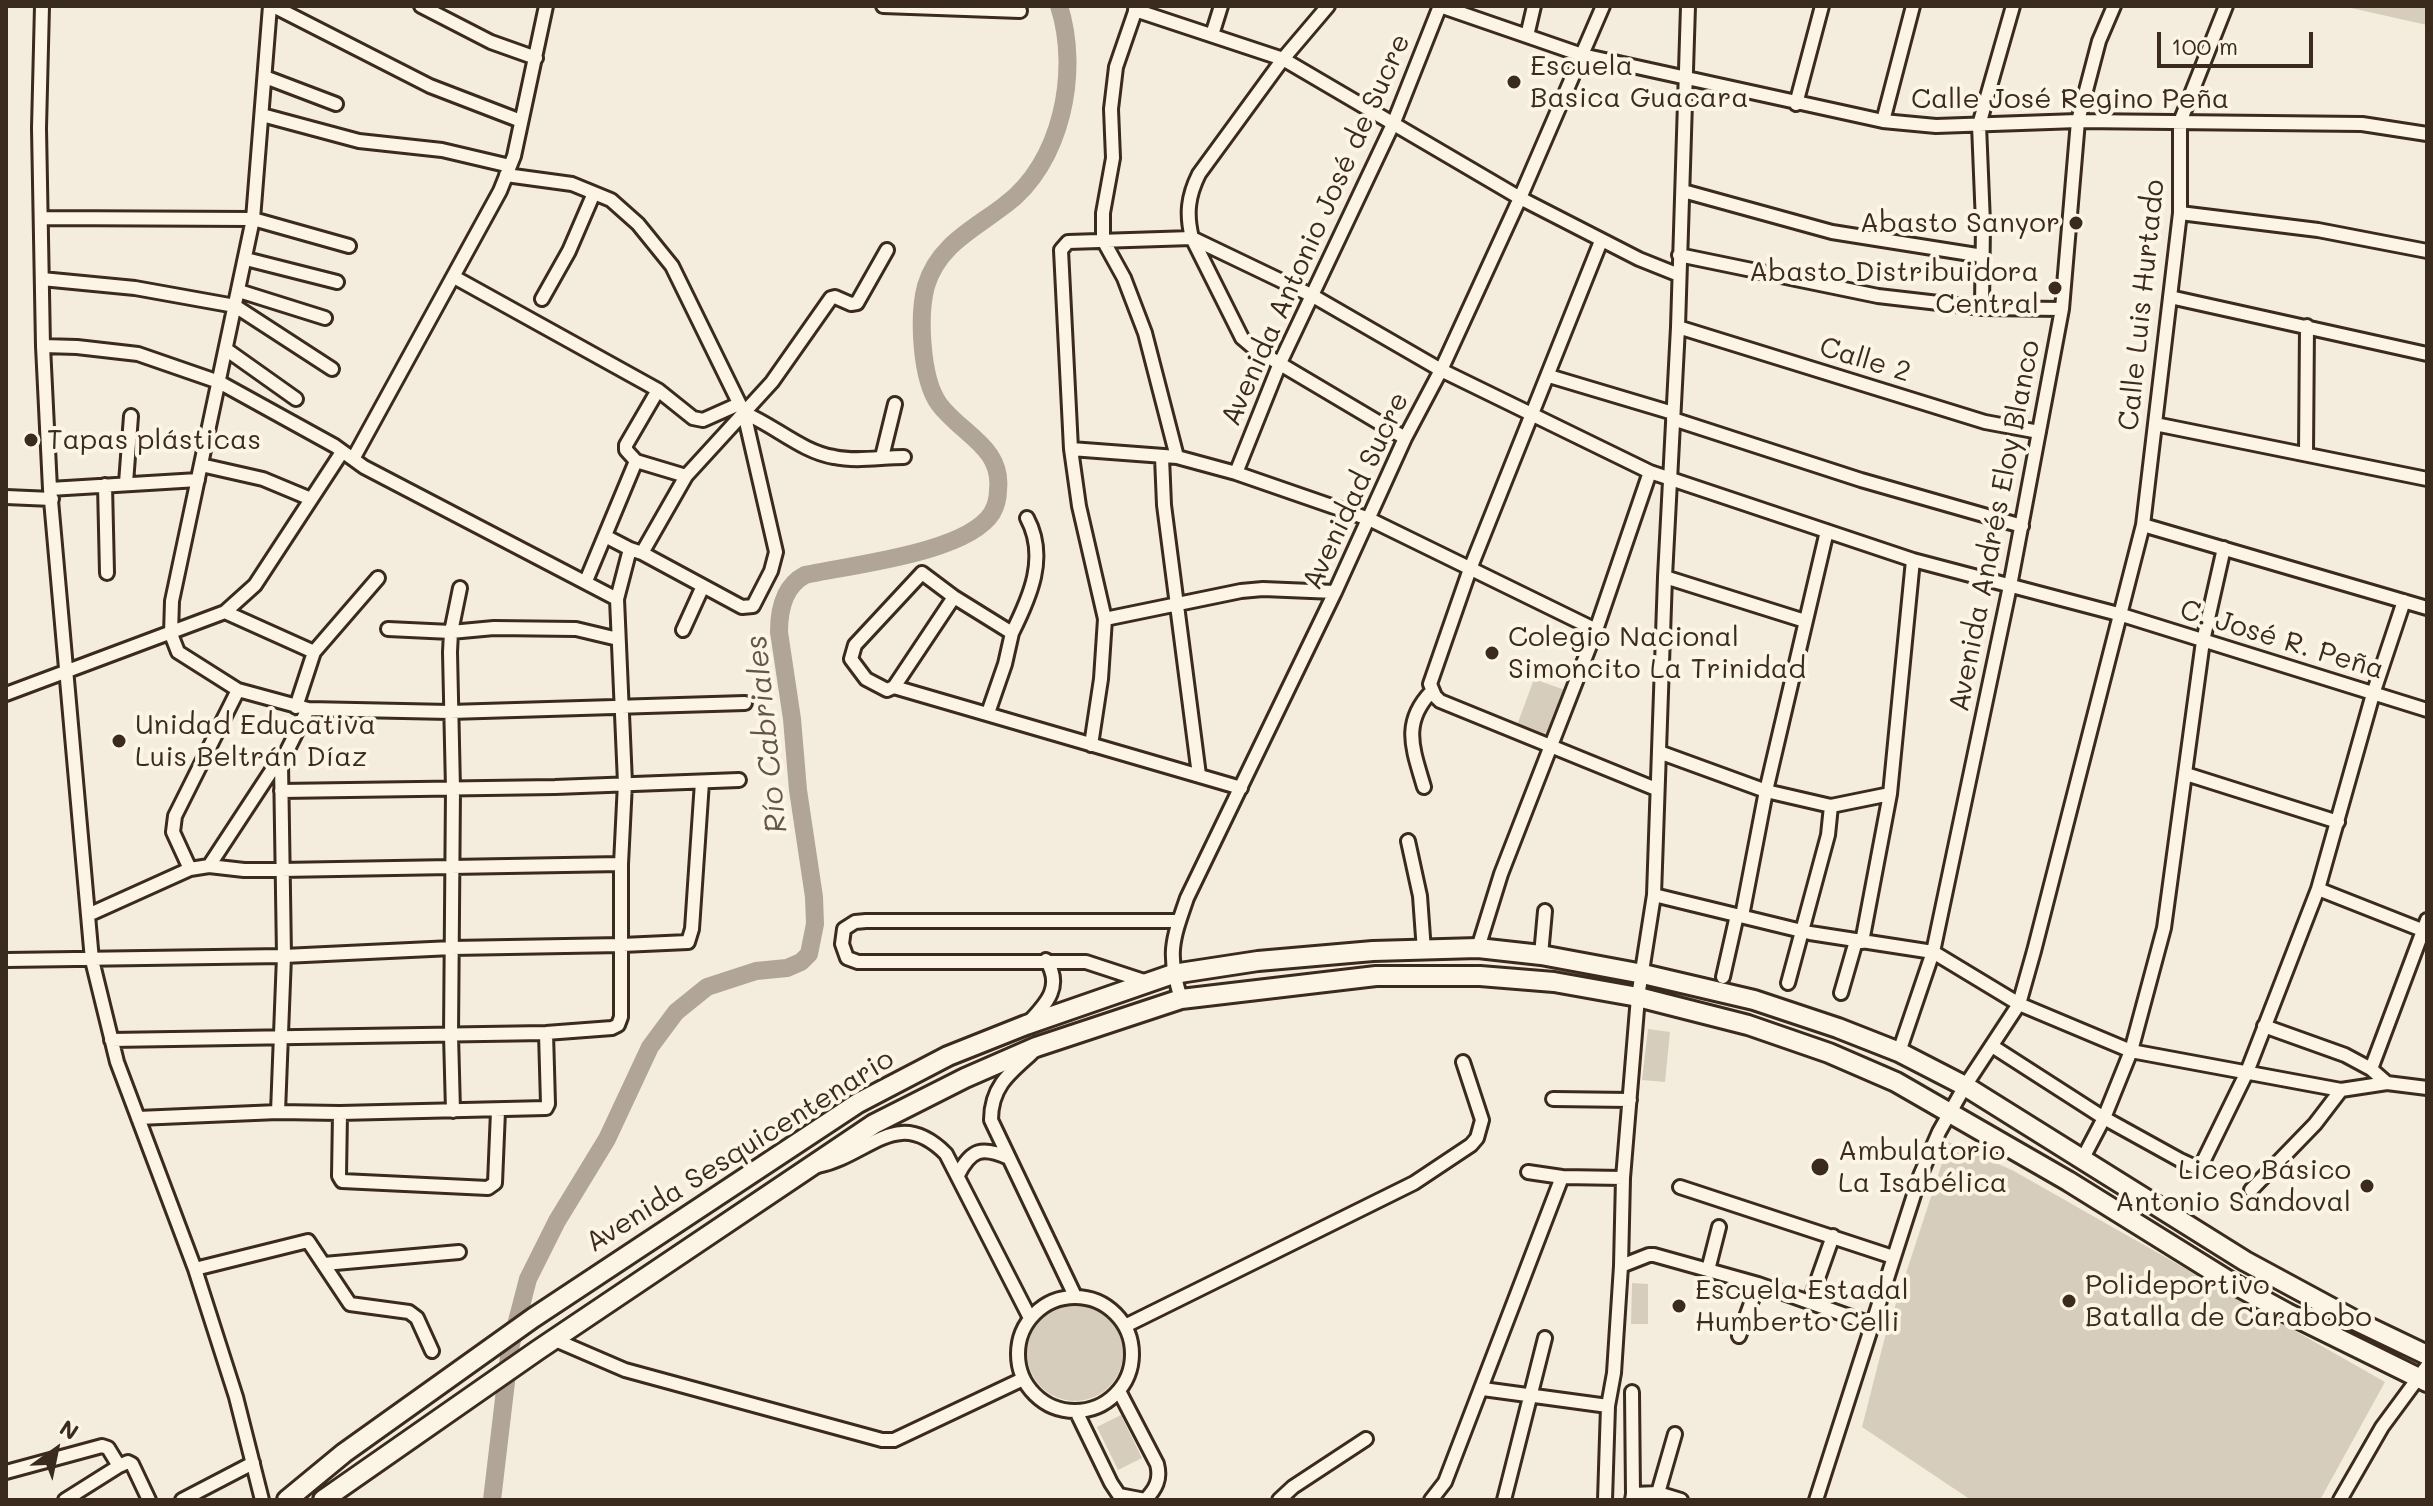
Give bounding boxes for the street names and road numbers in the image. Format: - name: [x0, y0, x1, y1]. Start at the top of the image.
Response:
- street label: Avenida Antonio José de Sucre: [1214, 29, 1418, 431]
- street label: Calle José Regino Peña: [1911, 82, 2229, 116]
- street label: Calle Luis Hurtado: [2112, 178, 2172, 432]
- street label: Calle 2: [1815, 330, 1915, 390]
- street label: Avenida Andrés Eloy Blanco: [1942, 337, 2048, 715]
- street label: Avenidad Sucre: [1296, 387, 1416, 595]
- street label: C. José R. Peña: [2176, 593, 2388, 687]
- street label: Avenida Sesquicentenario: [580, 1042, 900, 1260]

